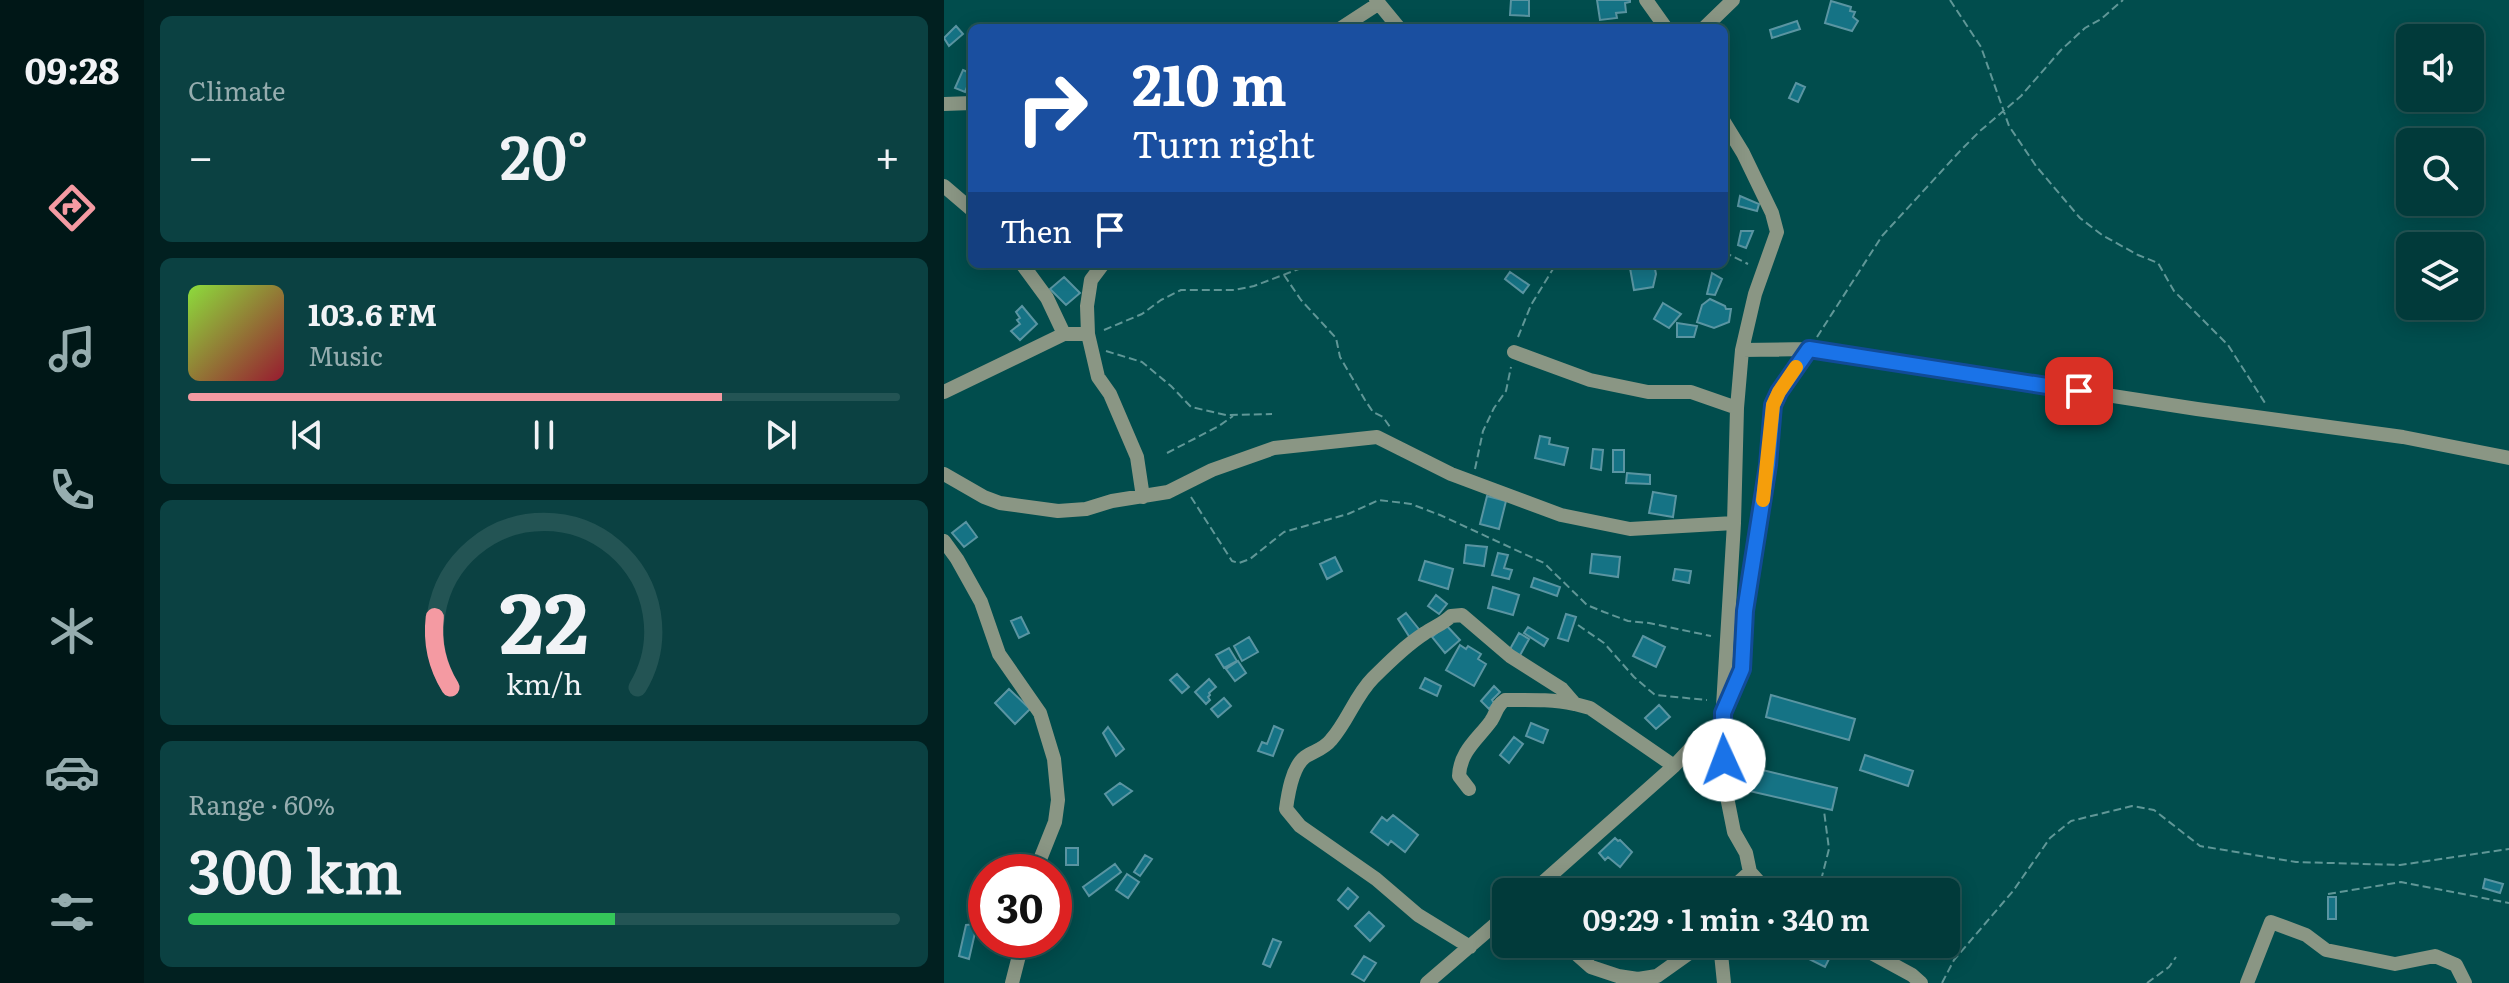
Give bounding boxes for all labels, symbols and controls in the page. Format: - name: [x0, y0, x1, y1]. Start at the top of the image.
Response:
- map controls: [2396, 24, 2484, 320]
- button: sound: [2396, 24, 2484, 112]
- text: 210 m: [1132, 40, 1287, 123]
- text: 09:28: [24, 42, 120, 95]
- icon: right: [1000, 56, 1104, 160]
- text: Climate: [188, 70, 286, 109]
- text: 20°: [500, 109, 588, 198]
- text: Turn right: [1132, 116, 1315, 169]
- text: −: [188, 121, 214, 187]
- text: +: [874, 121, 900, 187]
- button: search: [2396, 128, 2484, 216]
- icon: directions: [44, 180, 100, 236]
- text: Then: [1000, 208, 1072, 252]
- icon: arrive: [1088, 208, 1132, 252]
- button: layers: [2396, 232, 2484, 320]
- text: 103.6 FM: [308, 291, 437, 335]
- icon: music: [44, 321, 100, 377]
- text: Music: [308, 335, 383, 374]
- pin: [2045, 357, 2113, 425]
- icon: arrive: [2057, 369, 2101, 413]
- icon: previous: [285, 413, 329, 457]
- icon: pause: [522, 413, 566, 457]
- icon: next: [759, 413, 803, 457]
- icon: phone: [44, 462, 100, 518]
- text: 22: [499, 556, 589, 680]
- icon: climate: [44, 603, 100, 659]
- text: km/h: [506, 662, 582, 705]
- position arrow: [1682, 718, 1766, 802]
- icon: car: [44, 744, 100, 800]
- text: Range · 60%: [188, 784, 335, 823]
- text: 300 km: [188, 823, 403, 912]
- speed limit sign: 30: [968, 854, 1072, 958]
- icon: filters: [44, 884, 100, 940]
- text: 09:29 · 1 min · 340 m: [1583, 896, 1869, 940]

